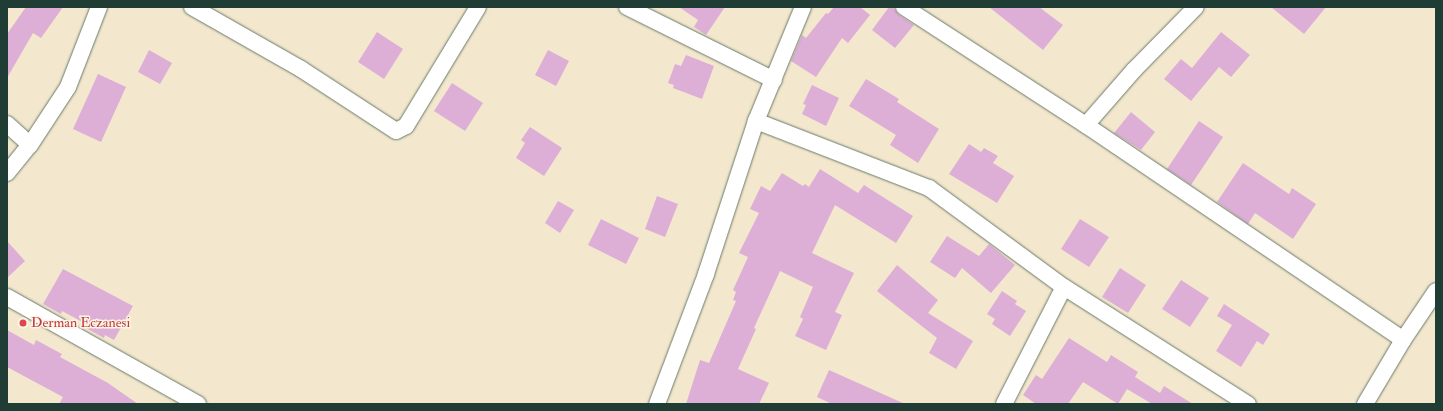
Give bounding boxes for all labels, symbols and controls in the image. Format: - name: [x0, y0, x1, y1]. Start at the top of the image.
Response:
- place label: Derman Eczanesi: [31, 315, 130, 331]
- marker: Derman Eczanesi: [18, 318, 28, 328]

